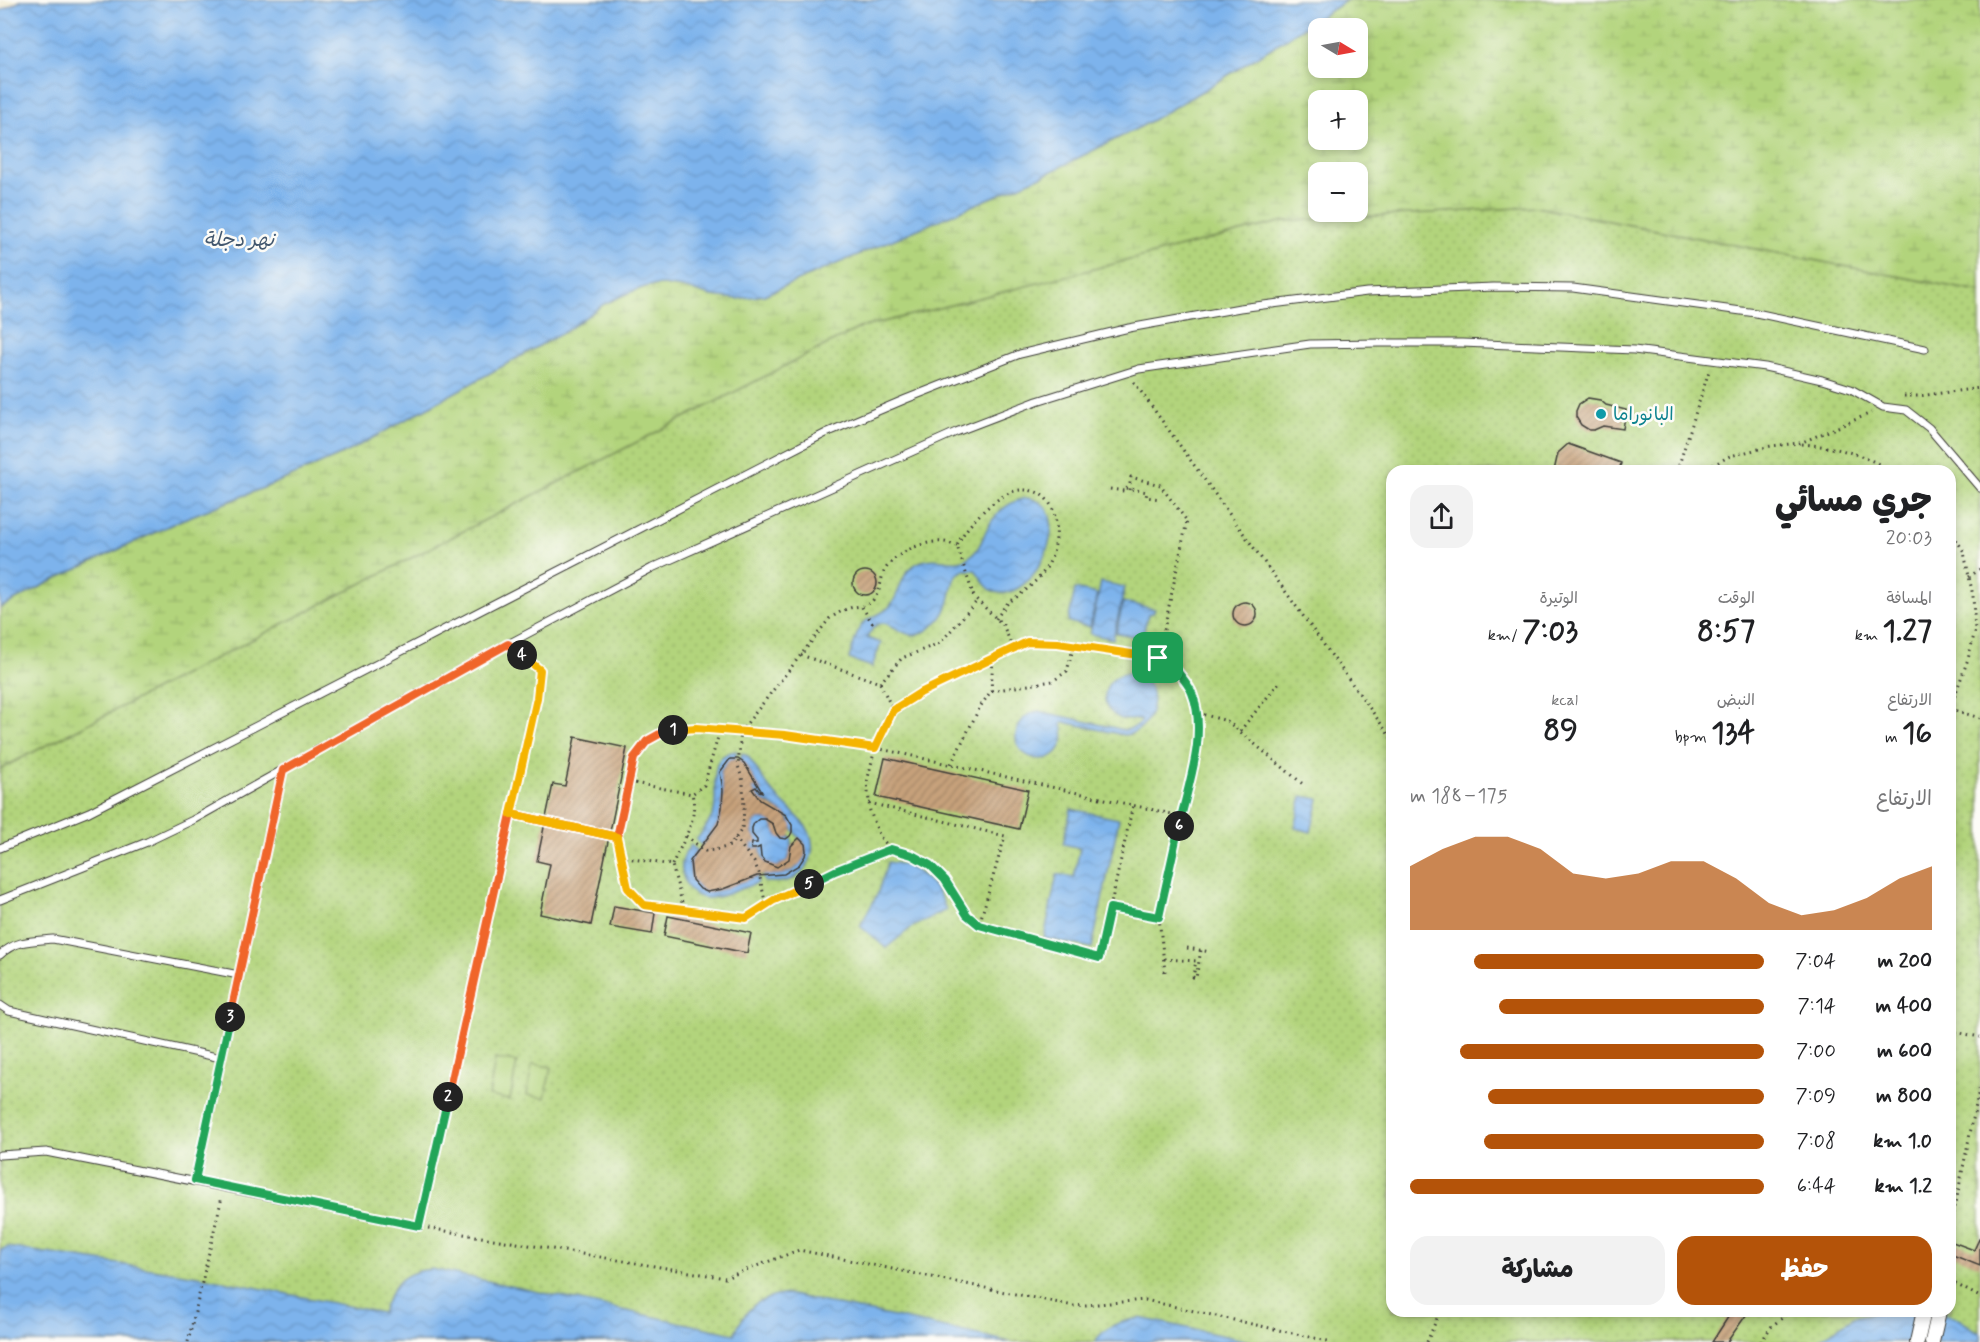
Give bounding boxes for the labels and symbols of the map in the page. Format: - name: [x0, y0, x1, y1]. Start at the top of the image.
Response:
- north arrow: [1308, 18, 1368, 78]
- water label: نهر دجلة: [204, 227, 277, 254]
- place label: البانوراما: [1613, 403, 1674, 427]
- marker: البانوراما: [1594, 407, 1608, 421]
- pin: [1132, 632, 1183, 683]
- pin: 4: [507, 640, 537, 670]
- pin: 1: [658, 715, 688, 745]
- pin: 6: [1164, 811, 1194, 841]
- pin: 5: [794, 869, 824, 899]
- pin: 3: [215, 1002, 245, 1032]
- pin: 2: [433, 1082, 463, 1112]

